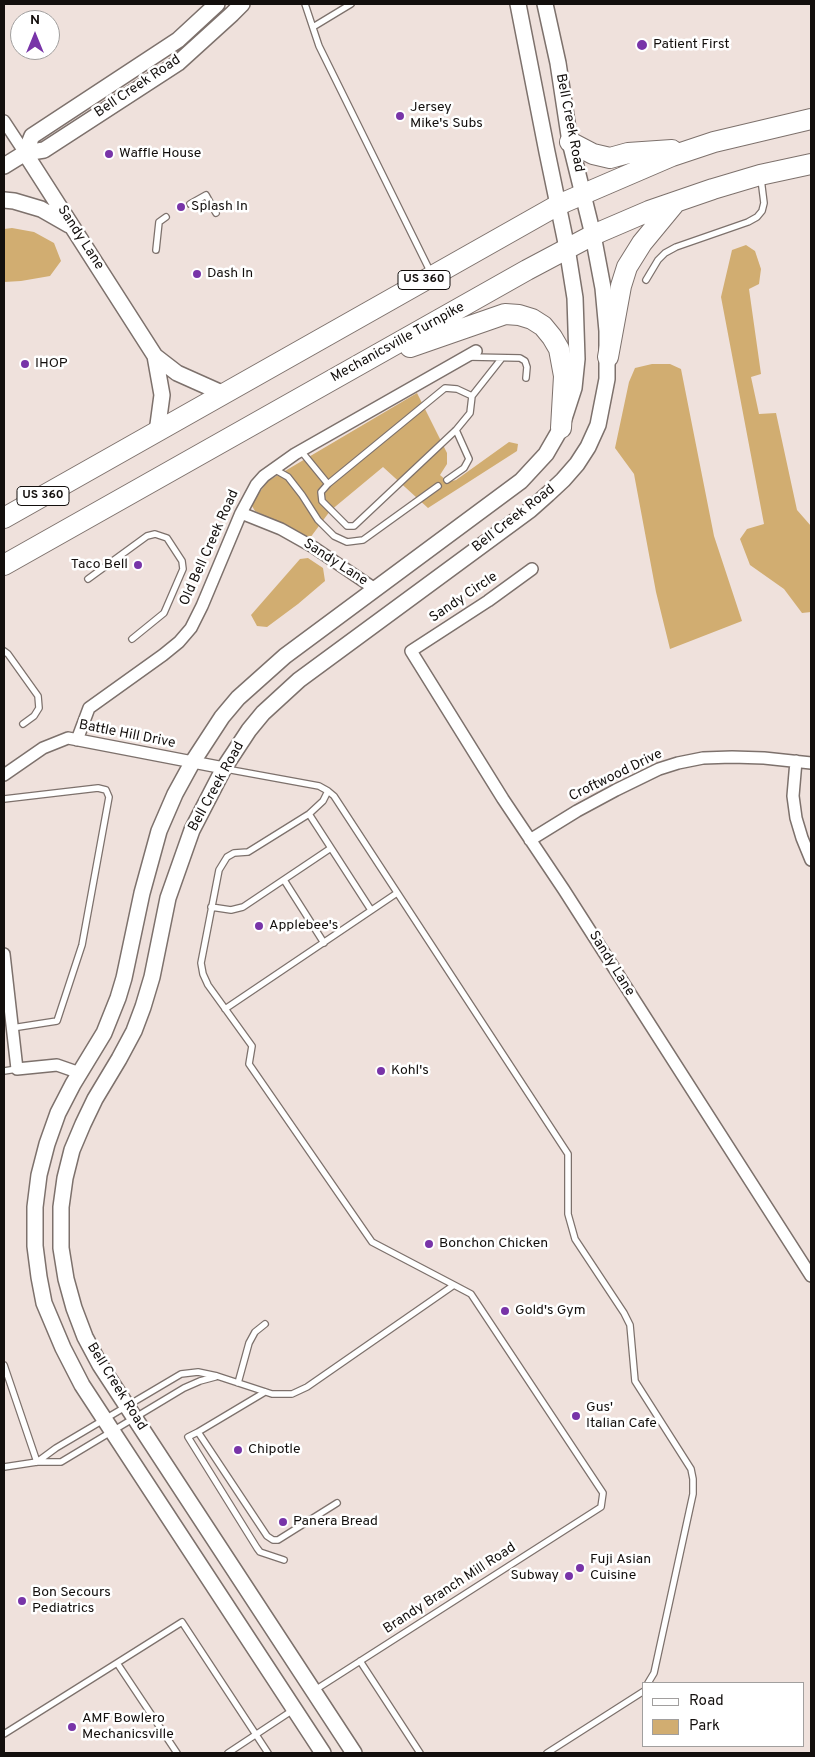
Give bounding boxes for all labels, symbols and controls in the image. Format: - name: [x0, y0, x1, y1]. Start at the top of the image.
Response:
- north arrow: [10, 10, 60, 60]
- text: N: [30, 12, 40, 29]
- place label: Patient First: [653, 37, 730, 53]
- marker: Patient First: [635, 38, 649, 52]
- street label: Bell Creek Road: [92, 52, 184, 122]
- street label: Bell Creek Road: [551, 72, 587, 174]
- place label: Jersey Mike's Subs: [410, 100, 483, 132]
- marker: Jersey Mike's Subs: [394, 110, 406, 122]
- place label: Waffle House: [119, 146, 201, 162]
- marker: Waffle House: [103, 148, 115, 160]
- place label: Splash In: [191, 199, 248, 215]
- marker: Splash In: [175, 201, 187, 213]
- street label: Sandy Lane: [53, 203, 107, 273]
- place label: Dash In: [207, 266, 253, 282]
- marker: Dash In: [191, 268, 203, 280]
- road number: US 360: [398, 270, 450, 290]
- street label: Mechanicsville Turnpike: [328, 299, 468, 387]
- place label: IHOP: [35, 356, 68, 372]
- marker: IHOP: [19, 358, 31, 370]
- street label: Bell Creek Road: [469, 482, 559, 556]
- road number: US 360: [17, 486, 69, 506]
- street label: Old Bell Creek Road: [177, 487, 243, 609]
- street label: Sandy Lane: [300, 536, 370, 590]
- place label: Taco Bell: [71, 557, 128, 573]
- marker: Taco Bell: [132, 559, 144, 571]
- street label: Sandy Circle: [427, 569, 501, 627]
- street label: Battle Hill Drive: [77, 717, 177, 753]
- street label: Bell Creek Road: [185, 739, 249, 835]
- street label: Croftwood Drive: [567, 746, 665, 806]
- place label: Applebee's: [269, 918, 338, 934]
- marker: Applebee's: [253, 920, 265, 932]
- street label: Sandy Lane: [584, 928, 638, 1000]
- place label: Kohl's: [391, 1063, 429, 1079]
- marker: Kohl's: [375, 1065, 387, 1077]
- place label: Bonchon Chicken: [439, 1236, 548, 1252]
- marker: Bonchon Chicken: [423, 1238, 435, 1250]
- place label: Gold's Gym: [515, 1303, 586, 1319]
- marker: Gold's Gym: [499, 1305, 511, 1317]
- street label: Bell Creek Road: [82, 1340, 150, 1434]
- place label: Gus' Italian Cafe: [586, 1400, 657, 1432]
- marker: Gus' Italian Cafe: [570, 1410, 582, 1422]
- place label: Chipotle: [248, 1442, 301, 1458]
- marker: Chipotle: [232, 1444, 244, 1456]
- place label: Panera Bread: [293, 1514, 378, 1530]
- marker: Panera Bread: [277, 1516, 289, 1528]
- street label: Brandy Branch Mill Road: [381, 1540, 519, 1638]
- place label: Fuji Asian Cuisine: [590, 1552, 651, 1584]
- marker: Fuji Asian Cuisine: [574, 1562, 586, 1574]
- place label: Subway: [510, 1568, 559, 1584]
- marker: Subway: [563, 1570, 575, 1582]
- place label: Bon Secours Pediatrics: [32, 1585, 111, 1618]
- marker: Bon Secours Pediatrics: [16, 1595, 28, 1607]
- legend: [642, 1682, 805, 1747]
- text: Road: [689, 1692, 724, 1711]
- place label: AMF Bowlero Mechanicsville: [82, 1711, 174, 1744]
- text: Park: [689, 1717, 720, 1736]
- marker: AMF Bowlero Mechanicsville: [66, 1721, 78, 1733]

